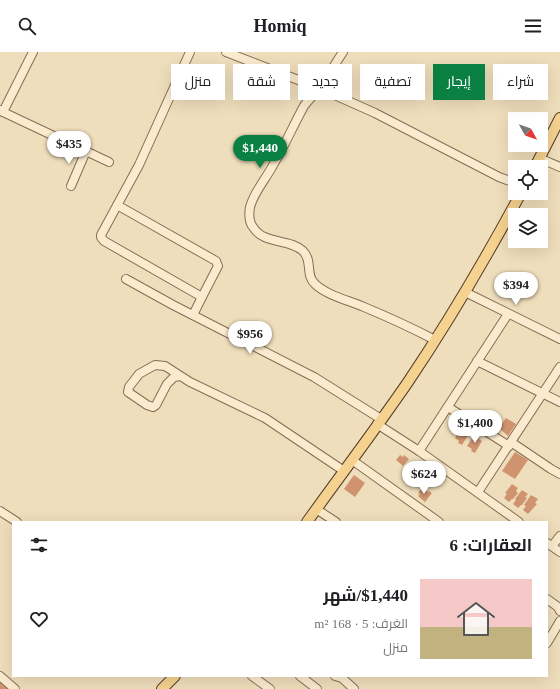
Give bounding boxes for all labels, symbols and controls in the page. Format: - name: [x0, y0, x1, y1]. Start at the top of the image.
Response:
- icon: search: [16, 15, 38, 37]
- icon: menu: [522, 15, 544, 37]
- text: Homiq: [254, 16, 307, 36]
- chip: منزل: [171, 64, 225, 100]
- chip: شقة: [233, 64, 290, 100]
- chip: جديد: [298, 64, 352, 100]
- chip: تصفية: [360, 64, 425, 100]
- chip: إيجار: [433, 64, 485, 100]
- chip: شراء: [493, 64, 548, 100]
- north arrow: [508, 112, 548, 152]
- map controls: [508, 112, 548, 248]
- pin: $435: [45, 131, 93, 165]
- pin: $1,440: [227, 135, 293, 169]
- text: $435: [56, 136, 82, 151]
- text: $1,440: [242, 140, 278, 155]
- button: locate: [508, 160, 548, 200]
- button: layers: [508, 208, 548, 248]
- pin: $394: [492, 272, 540, 306]
- text: $394: [503, 277, 529, 292]
- pin: $956: [226, 321, 274, 355]
- text: $956: [237, 326, 263, 341]
- pin: $1,400: [442, 410, 508, 444]
- text: $1,400: [457, 415, 493, 430]
- pin: $624: [400, 461, 448, 495]
- text: $624: [411, 466, 437, 481]
- icon: filters: [28, 534, 50, 556]
- text: العقارات: 6: [449, 536, 532, 555]
- text: $1,440/شهر: [323, 586, 408, 605]
- icon: home: [452, 595, 500, 643]
- icon: heart: [28, 608, 50, 630]
- text: الغرف: 5 · 168 m²: [314, 616, 408, 631]
- text: منزل: [383, 640, 408, 655]

